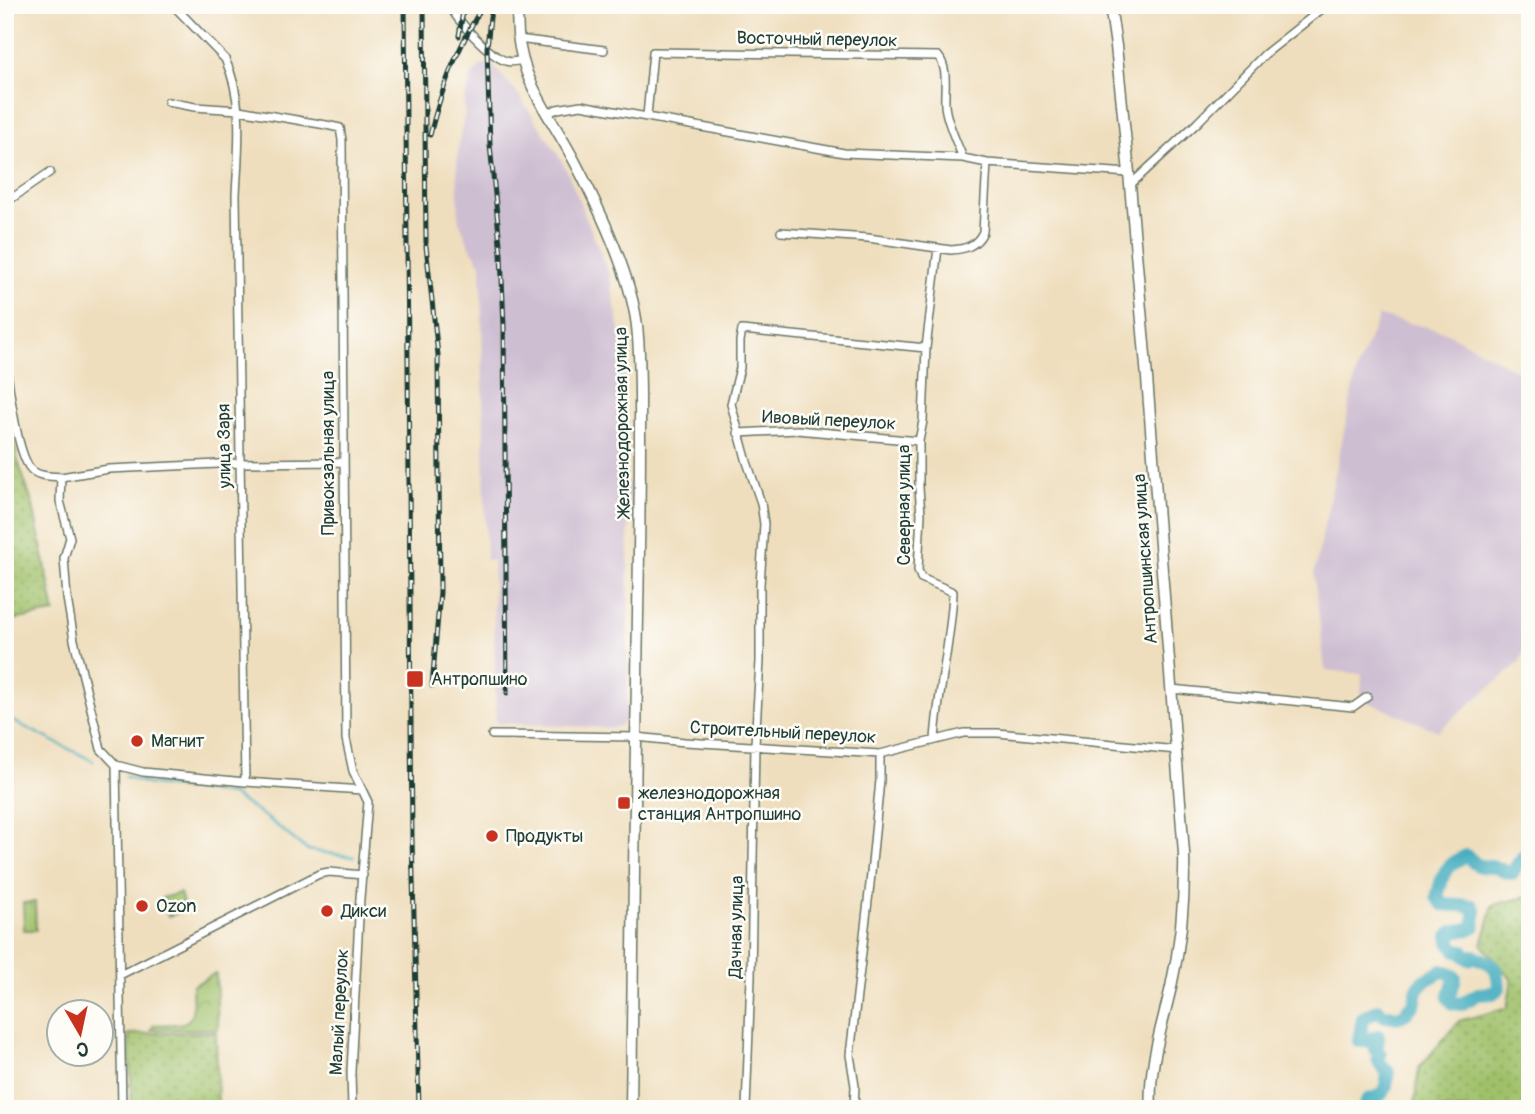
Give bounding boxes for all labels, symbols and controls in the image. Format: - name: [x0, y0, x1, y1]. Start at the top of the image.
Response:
- street label: Восточный переулок: [736, 27, 898, 52]
- street label: Железнодорожная улица: [609, 327, 636, 520]
- street label: Привокзальная улица: [317, 371, 340, 535]
- street label: улица Заря: [212, 403, 237, 490]
- street label: Ивовый переулок: [762, 406, 896, 435]
- street label: Северная улица: [893, 445, 916, 565]
- street label: Антропшинская улица: [1128, 473, 1163, 645]
- place label: Антропшино: [431, 668, 528, 691]
- marker: Антропшино: [405, 669, 425, 689]
- street label: Строительный переулок: [689, 716, 877, 749]
- place label: Магнит: [151, 730, 204, 753]
- marker: Магнит: [129, 733, 145, 749]
- place label: железнодорожная станция Антропшино: [638, 782, 802, 826]
- marker: железнодорожная станция Антропшино: [616, 795, 632, 811]
- place label: Продукты: [506, 825, 583, 848]
- marker: Продукты: [484, 828, 500, 844]
- street label: Дачная улица: [724, 875, 749, 980]
- place label: Ozon: [156, 895, 196, 918]
- marker: Ozon: [134, 898, 150, 914]
- place label: Дикси: [340, 900, 386, 923]
- marker: Дикси: [319, 903, 335, 919]
- street label: Малый переулок: [325, 948, 354, 1076]
- north arrow: [46, 998, 116, 1068]
- text: С: [75, 1036, 90, 1062]

